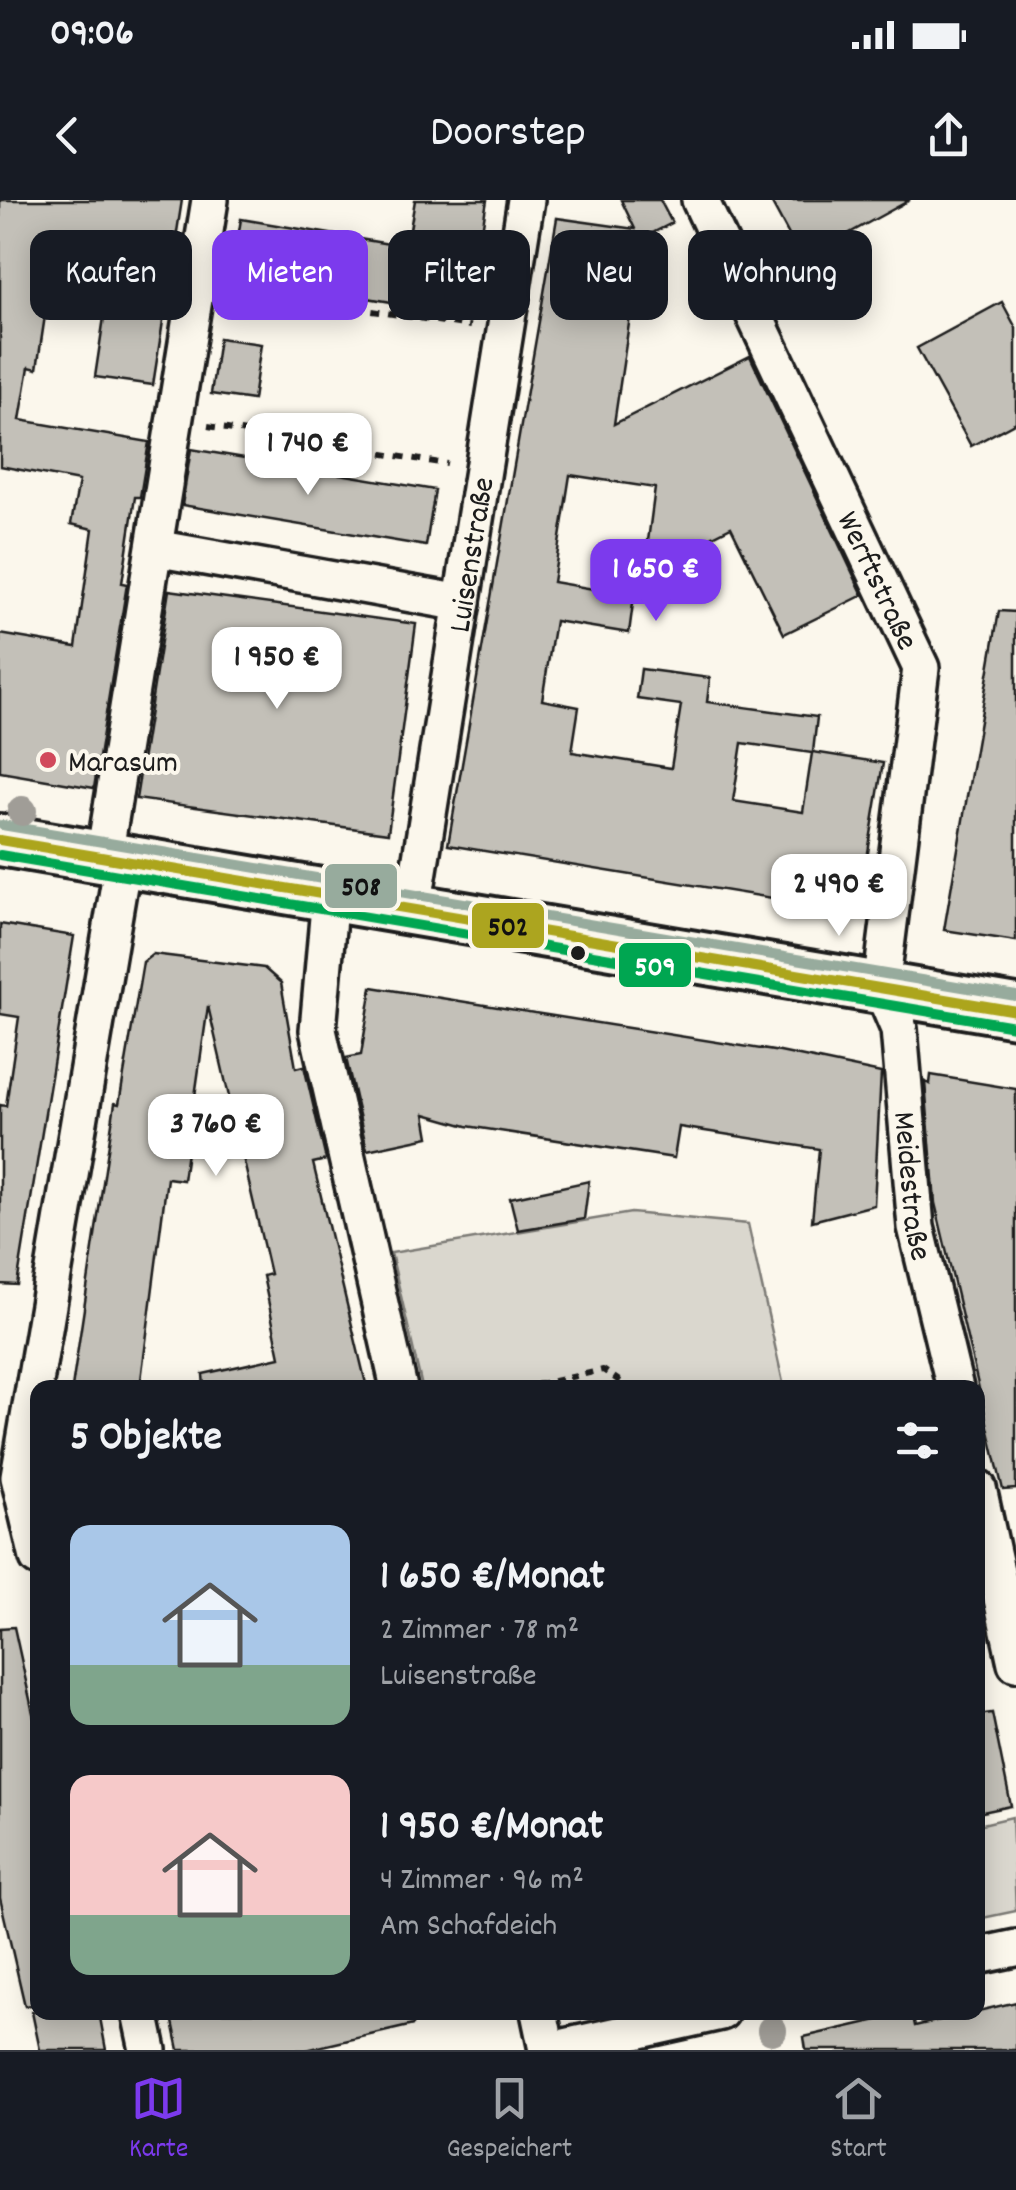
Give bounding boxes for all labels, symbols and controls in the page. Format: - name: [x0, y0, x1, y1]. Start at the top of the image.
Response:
- text: 09:06: [50, 8, 134, 63]
- text: Doorstep: [430, 103, 586, 167]
- icon: back: [40, 108, 95, 163]
- icon: share: [921, 108, 976, 163]
- chip: Kaufen: [30, 230, 192, 320]
- chip: Mieten: [212, 230, 368, 320]
- chip: Filter: [388, 230, 530, 320]
- chip: Neu: [550, 230, 668, 320]
- chip: Wohnung: [688, 230, 872, 320]
- pin: 1 740 €: [216, 413, 400, 498]
- text: 1 740 €: [267, 422, 349, 468]
- street label: Luisenstraße: [439, 474, 509, 636]
- street label: Werftstraße: [822, 505, 927, 659]
- pin: 1 650 €: [564, 539, 748, 624]
- text: 1 650 €: [612, 548, 700, 594]
- pin: 1 950 €: [185, 627, 369, 712]
- text: 1 950 €: [234, 636, 320, 682]
- place label: Marasum: [68, 742, 178, 788]
- marker: Marasum: [37, 749, 59, 771]
- pin: 2 490 €: [747, 854, 931, 939]
- line badge: 508: [323, 862, 399, 910]
- text: 2 490 €: [793, 863, 885, 909]
- text: 508: [341, 870, 381, 910]
- line badge: 502: [470, 901, 546, 950]
- text: 502: [488, 910, 528, 950]
- line badge: 509: [617, 941, 693, 989]
- unlabelled marker: [568, 943, 588, 963]
- text: 509: [634, 950, 676, 990]
- pin: 3 760 €: [124, 1094, 308, 1179]
- text: 3 760 €: [170, 1103, 262, 1149]
- street label: Meidestraße: [878, 1110, 941, 1266]
- text: 5 Objekte: [70, 1410, 222, 1470]
- icon: filters: [890, 1413, 945, 1468]
- text: 1 650 €/Monat: [380, 1549, 605, 1609]
- icon: home: [150, 1565, 270, 1685]
- text: 2 Zimmer · 78 m²: [380, 1609, 579, 1655]
- text: Luisenstraße: [380, 1655, 537, 1701]
- text: 1 950 €/Monat: [380, 1799, 603, 1859]
- icon: home: [150, 1815, 270, 1935]
- text: 4 Zimmer · 96 m²: [380, 1859, 584, 1905]
- text: Am Schafdeich: [380, 1905, 557, 1951]
- tab: Karte: [129, 2071, 188, 2171]
- tab: Gespeichert: [446, 2071, 572, 2171]
- tab: Start: [830, 2071, 887, 2171]

